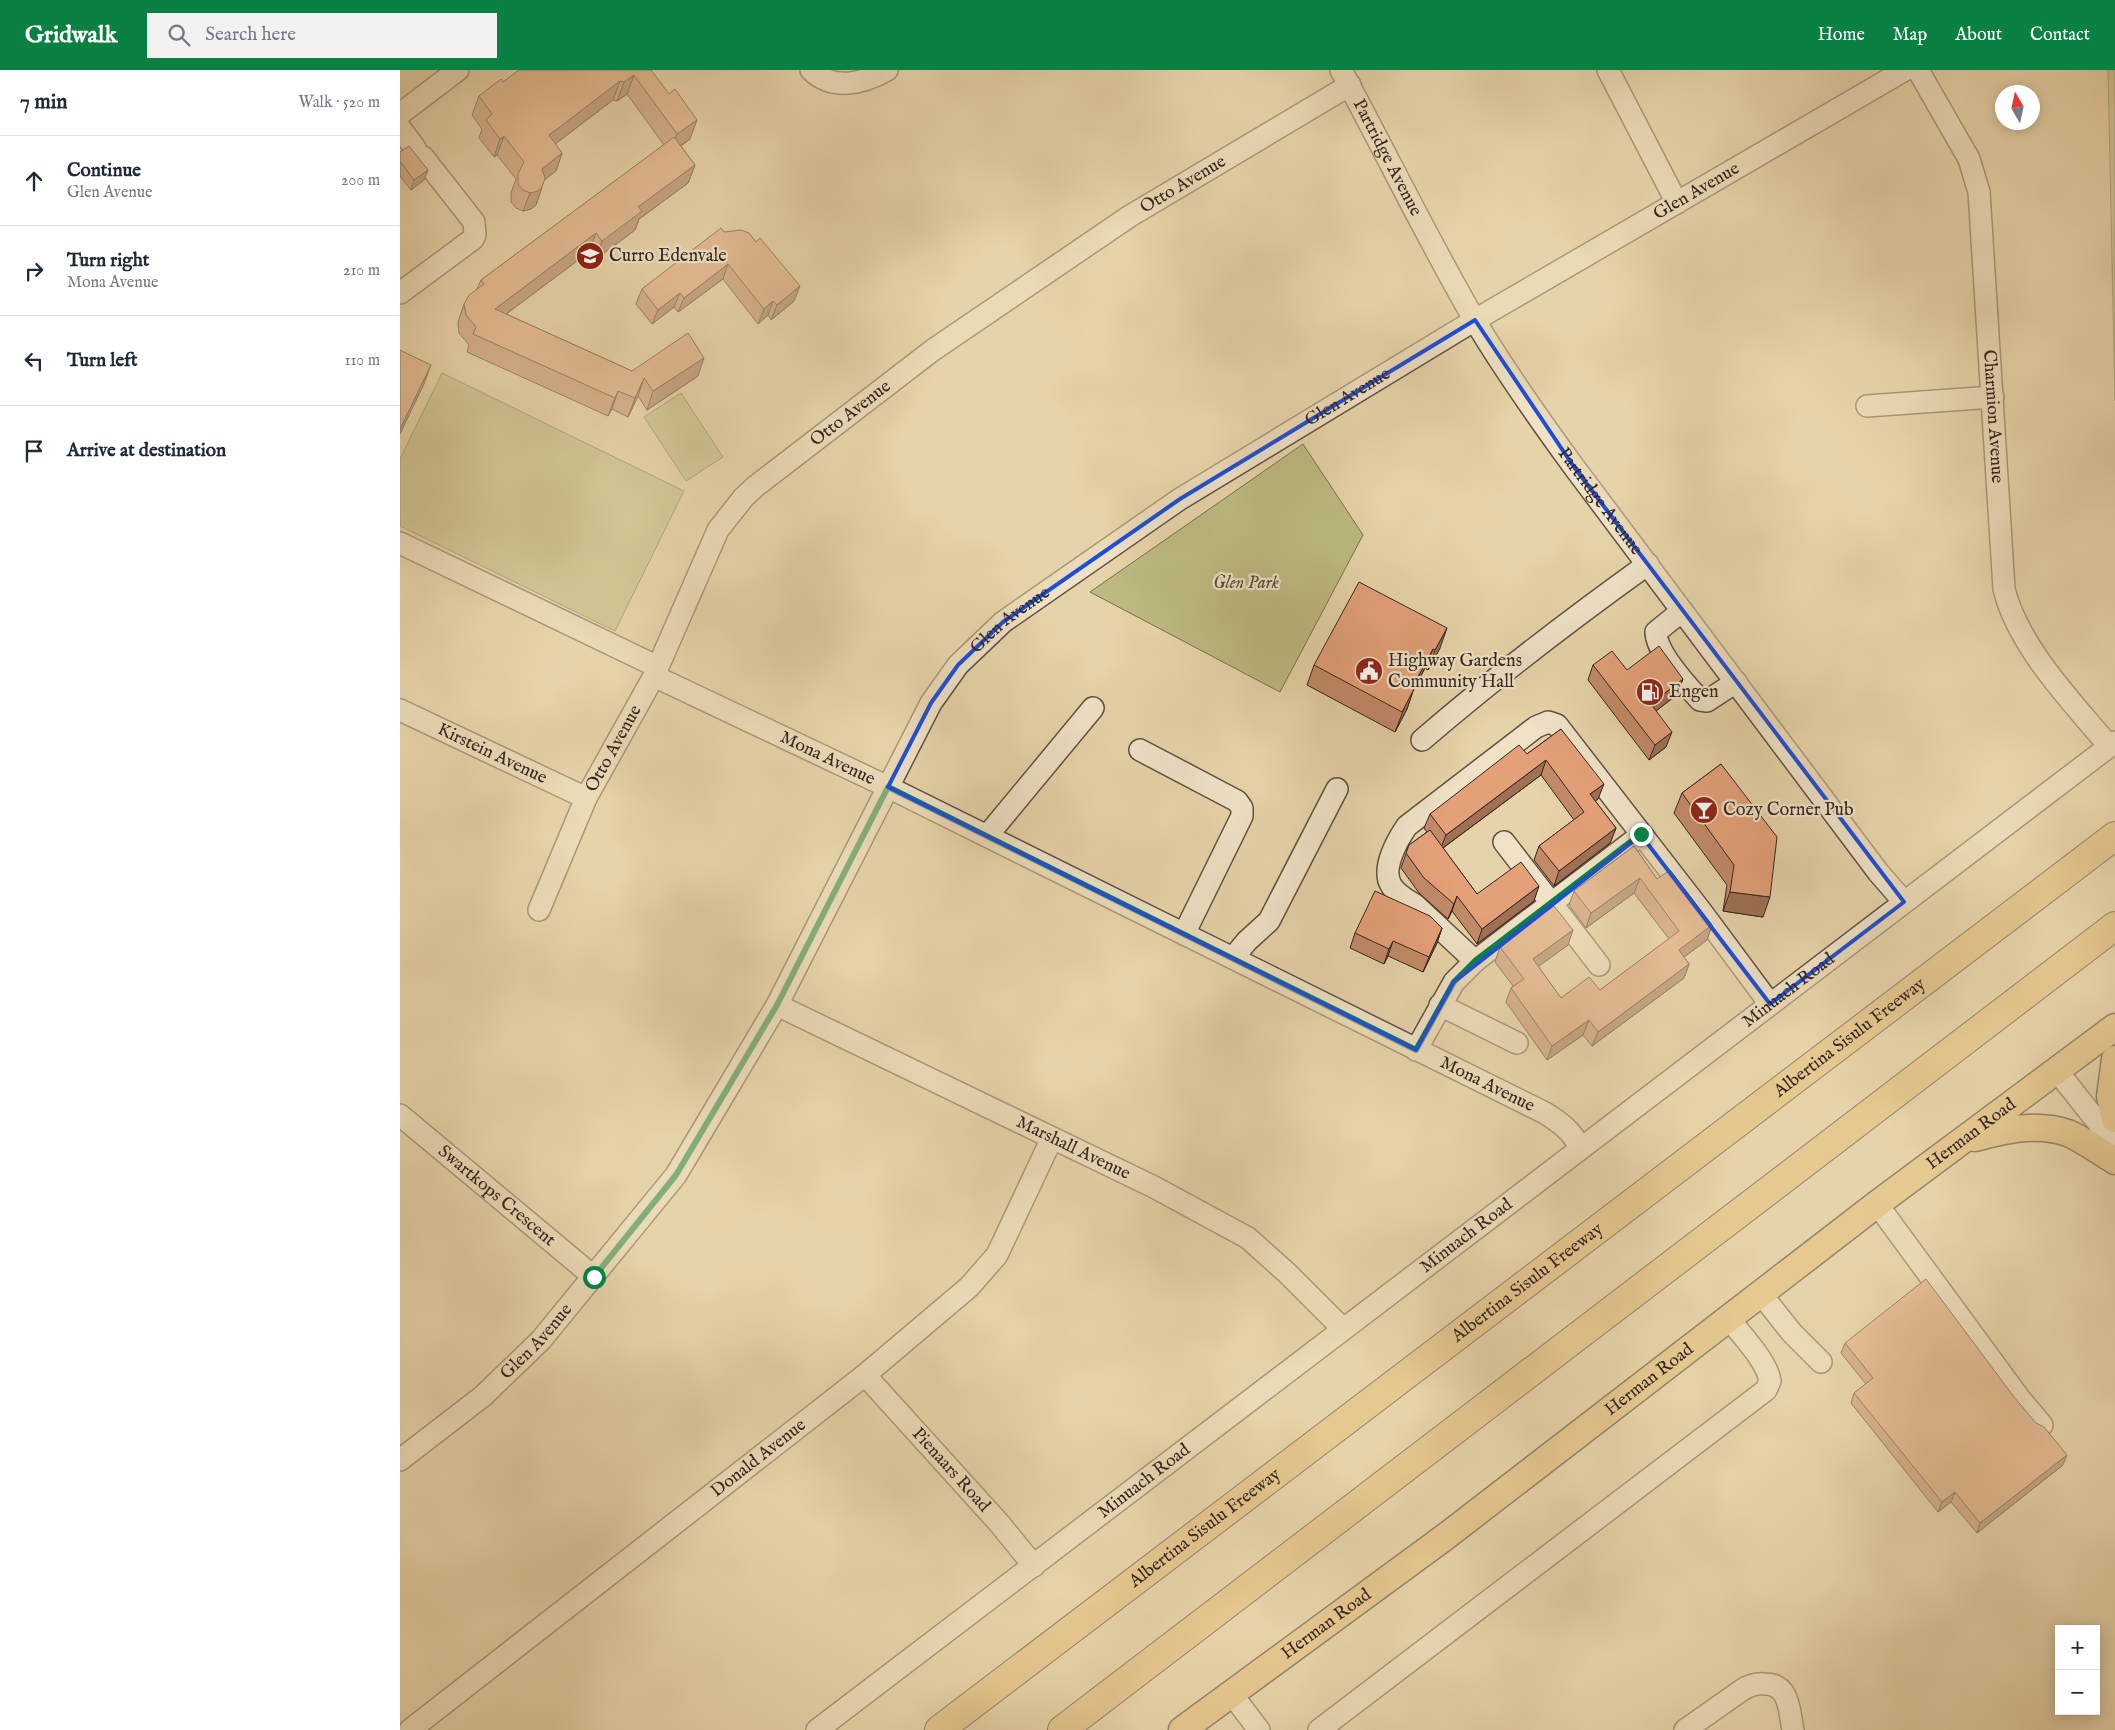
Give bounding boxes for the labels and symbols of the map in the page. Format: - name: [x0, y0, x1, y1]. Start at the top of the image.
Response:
- north arrow: [1995, 85, 2040, 130]
- street label: Partridge Avenue: [1347, 95, 1427, 220]
- street label: Otto Avenue: [1136, 150, 1230, 219]
- street label: Glen Avenue: [1649, 157, 1744, 225]
- school or university icon: Curro Edenvale: [575, 241, 605, 271]
- place label: Curro Edenvale: [609, 245, 727, 268]
- street label: Charmion Avenue: [1977, 349, 2009, 484]
- street label: Glen Avenue: [1301, 362, 1395, 432]
- street label: Otto Avenue: [805, 375, 896, 452]
- street label: Partridge Avenue: [1552, 443, 1648, 560]
- park label: Glen Park: [1213, 572, 1279, 595]
- street label: Glen Avenue: [965, 581, 1055, 659]
- place label: Highway Gardens Community Hall: [1388, 650, 1522, 694]
- public building icon: Highway Gardens Community Hall: [1354, 656, 1384, 686]
- fuel station icon: Engen: [1635, 677, 1665, 707]
- place label: Engen: [1669, 681, 1719, 704]
- street label: Otto Avenue: [580, 701, 647, 796]
- street label: Kirstein Avenue: [434, 718, 551, 789]
- street label: Mona Avenue: [776, 726, 879, 791]
- bar icon: Cozy Corner Pub: [1689, 795, 1719, 825]
- place label: Cozy Corner Pub: [1723, 799, 1854, 822]
- route end: [1630, 823, 1653, 846]
- street label: Minuach Road: [1738, 948, 1840, 1033]
- street label: Albertina Sisulu Freeway: [1769, 973, 1930, 1103]
- street label: Mona Avenue: [1436, 1051, 1538, 1118]
- street label: Herman Road: [1922, 1093, 2021, 1175]
- street label: Marshall Avenue: [1012, 1111, 1134, 1185]
- street label: Swartkops Crescent: [433, 1140, 560, 1251]
- street label: Minuach Road: [1415, 1193, 1517, 1278]
- street label: Albertina Sisulu Freeway: [1446, 1218, 1608, 1348]
- route start: [583, 1266, 606, 1289]
- street label: Glen Avenue: [495, 1299, 577, 1385]
- street label: Herman Road: [1600, 1338, 1698, 1421]
- street label: Donald Avenue: [706, 1414, 811, 1503]
- street label: Pienaars Road: [907, 1423, 995, 1517]
- street label: Minuach Road: [1093, 1438, 1195, 1524]
- street label: Albertina Sisulu Freeway: [1124, 1463, 1285, 1593]
- street label: Herman Road: [1277, 1583, 1376, 1665]

